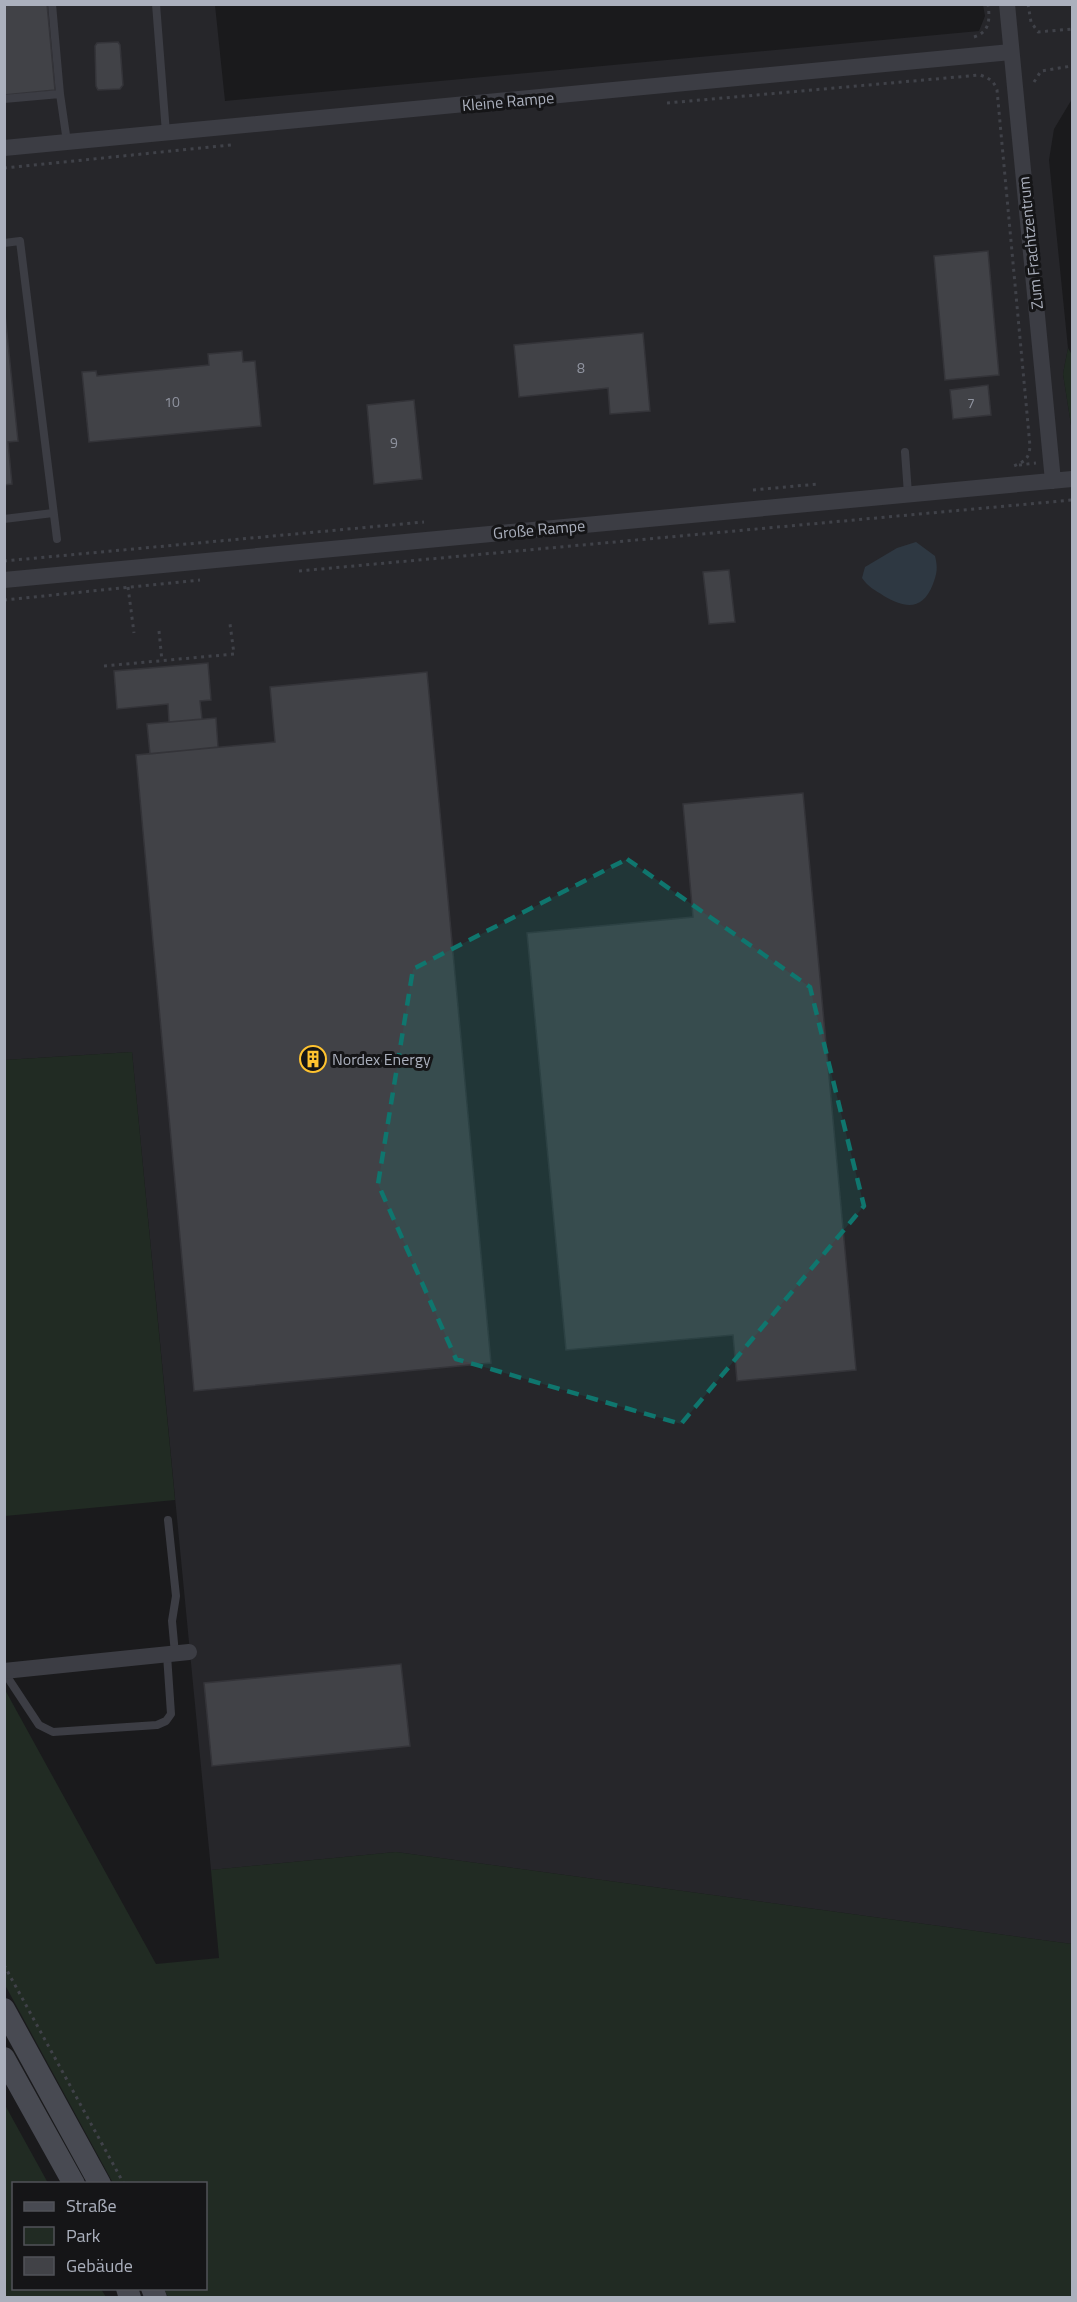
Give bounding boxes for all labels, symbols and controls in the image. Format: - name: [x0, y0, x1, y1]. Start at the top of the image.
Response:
- street label: Kleine Rampe: [461, 85, 555, 117]
- street label: Zum Frachtzentrum: [1011, 175, 1049, 311]
- house number: 8: [577, 357, 585, 378]
- house number: 10: [164, 391, 180, 412]
- house number: 7: [967, 392, 975, 413]
- house number: 9: [390, 432, 398, 453]
- street label: Große Rampe: [492, 513, 586, 545]
- building icon: Nordex Energy: [298, 1044, 328, 1074]
- place label: Nordex Energy: [332, 1047, 431, 1071]
- legend: [12, 2182, 207, 2290]
- text: Straße: [66, 2192, 117, 2219]
- text: Park: [66, 2222, 101, 2249]
- text: Gebäude: [66, 2252, 133, 2279]

